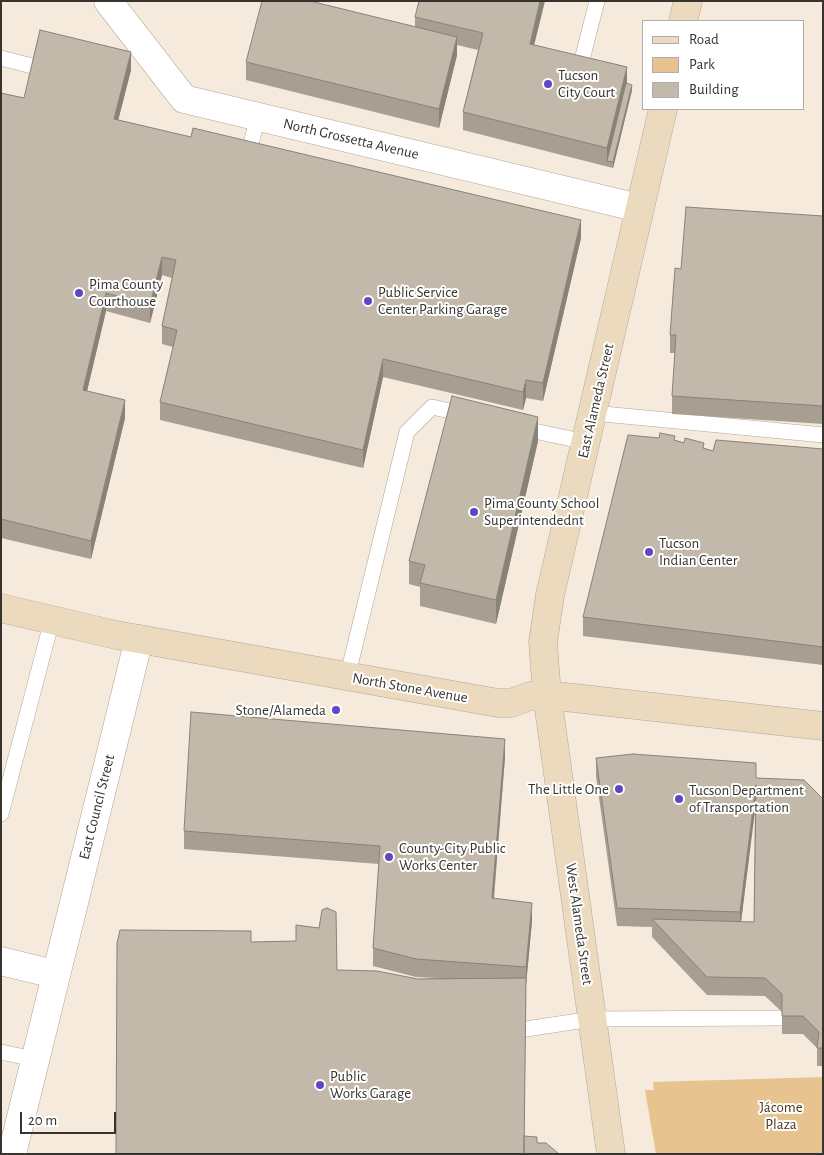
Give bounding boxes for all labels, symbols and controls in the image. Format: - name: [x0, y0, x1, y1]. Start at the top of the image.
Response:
- legend: [642, 20, 804, 110]
- text: Road: [689, 32, 719, 47]
- text: Park: [689, 57, 715, 72]
- place label: Tucson City Court: [558, 66, 615, 101]
- marker: Tucson City Court: [542, 78, 554, 90]
- text: Building: [689, 82, 739, 97]
- street label: North Grossetta Avenue: [281, 115, 421, 163]
- place label: Pima County Courthouse: [89, 275, 163, 310]
- place label: Public Service Center Parking Garage: [378, 283, 507, 318]
- marker: Pima County Courthouse: [73, 287, 85, 299]
- marker: Public Service Center Parking Garage: [362, 295, 374, 307]
- street label: East Alameda Street: [574, 342, 618, 460]
- place label: Pima County School Superintendednt: [484, 494, 599, 529]
- marker: Pima County School Superintendednt: [468, 506, 480, 518]
- place label: Tucson Indian Center: [659, 534, 737, 569]
- marker: Tucson Indian Center: [643, 546, 655, 558]
- street label: North Stone Avenue: [351, 669, 469, 707]
- place label: Stone/Alameda: [235, 701, 326, 719]
- marker: Stone/Alameda: [330, 704, 342, 716]
- street label: East Council Street: [75, 753, 119, 861]
- place label: The Little One: [528, 780, 609, 798]
- place label: Tucson Department of Transportation: [689, 781, 804, 816]
- marker: The Little One: [613, 783, 625, 795]
- marker: Tucson Department of Transportation: [673, 793, 685, 805]
- place label: County-City Public Works Center: [399, 839, 506, 874]
- marker: County-City Public Works Center: [383, 851, 395, 863]
- street label: West Alameda Street: [562, 862, 596, 986]
- place label: Public Works Garage: [330, 1067, 411, 1102]
- marker: Public Works Garage: [314, 1079, 326, 1091]
- park label: Jácome Plaza: [759, 1098, 803, 1133]
- scale bar: [22, 1102, 119, 1134]
- text: 20 m: [28, 1113, 57, 1128]

